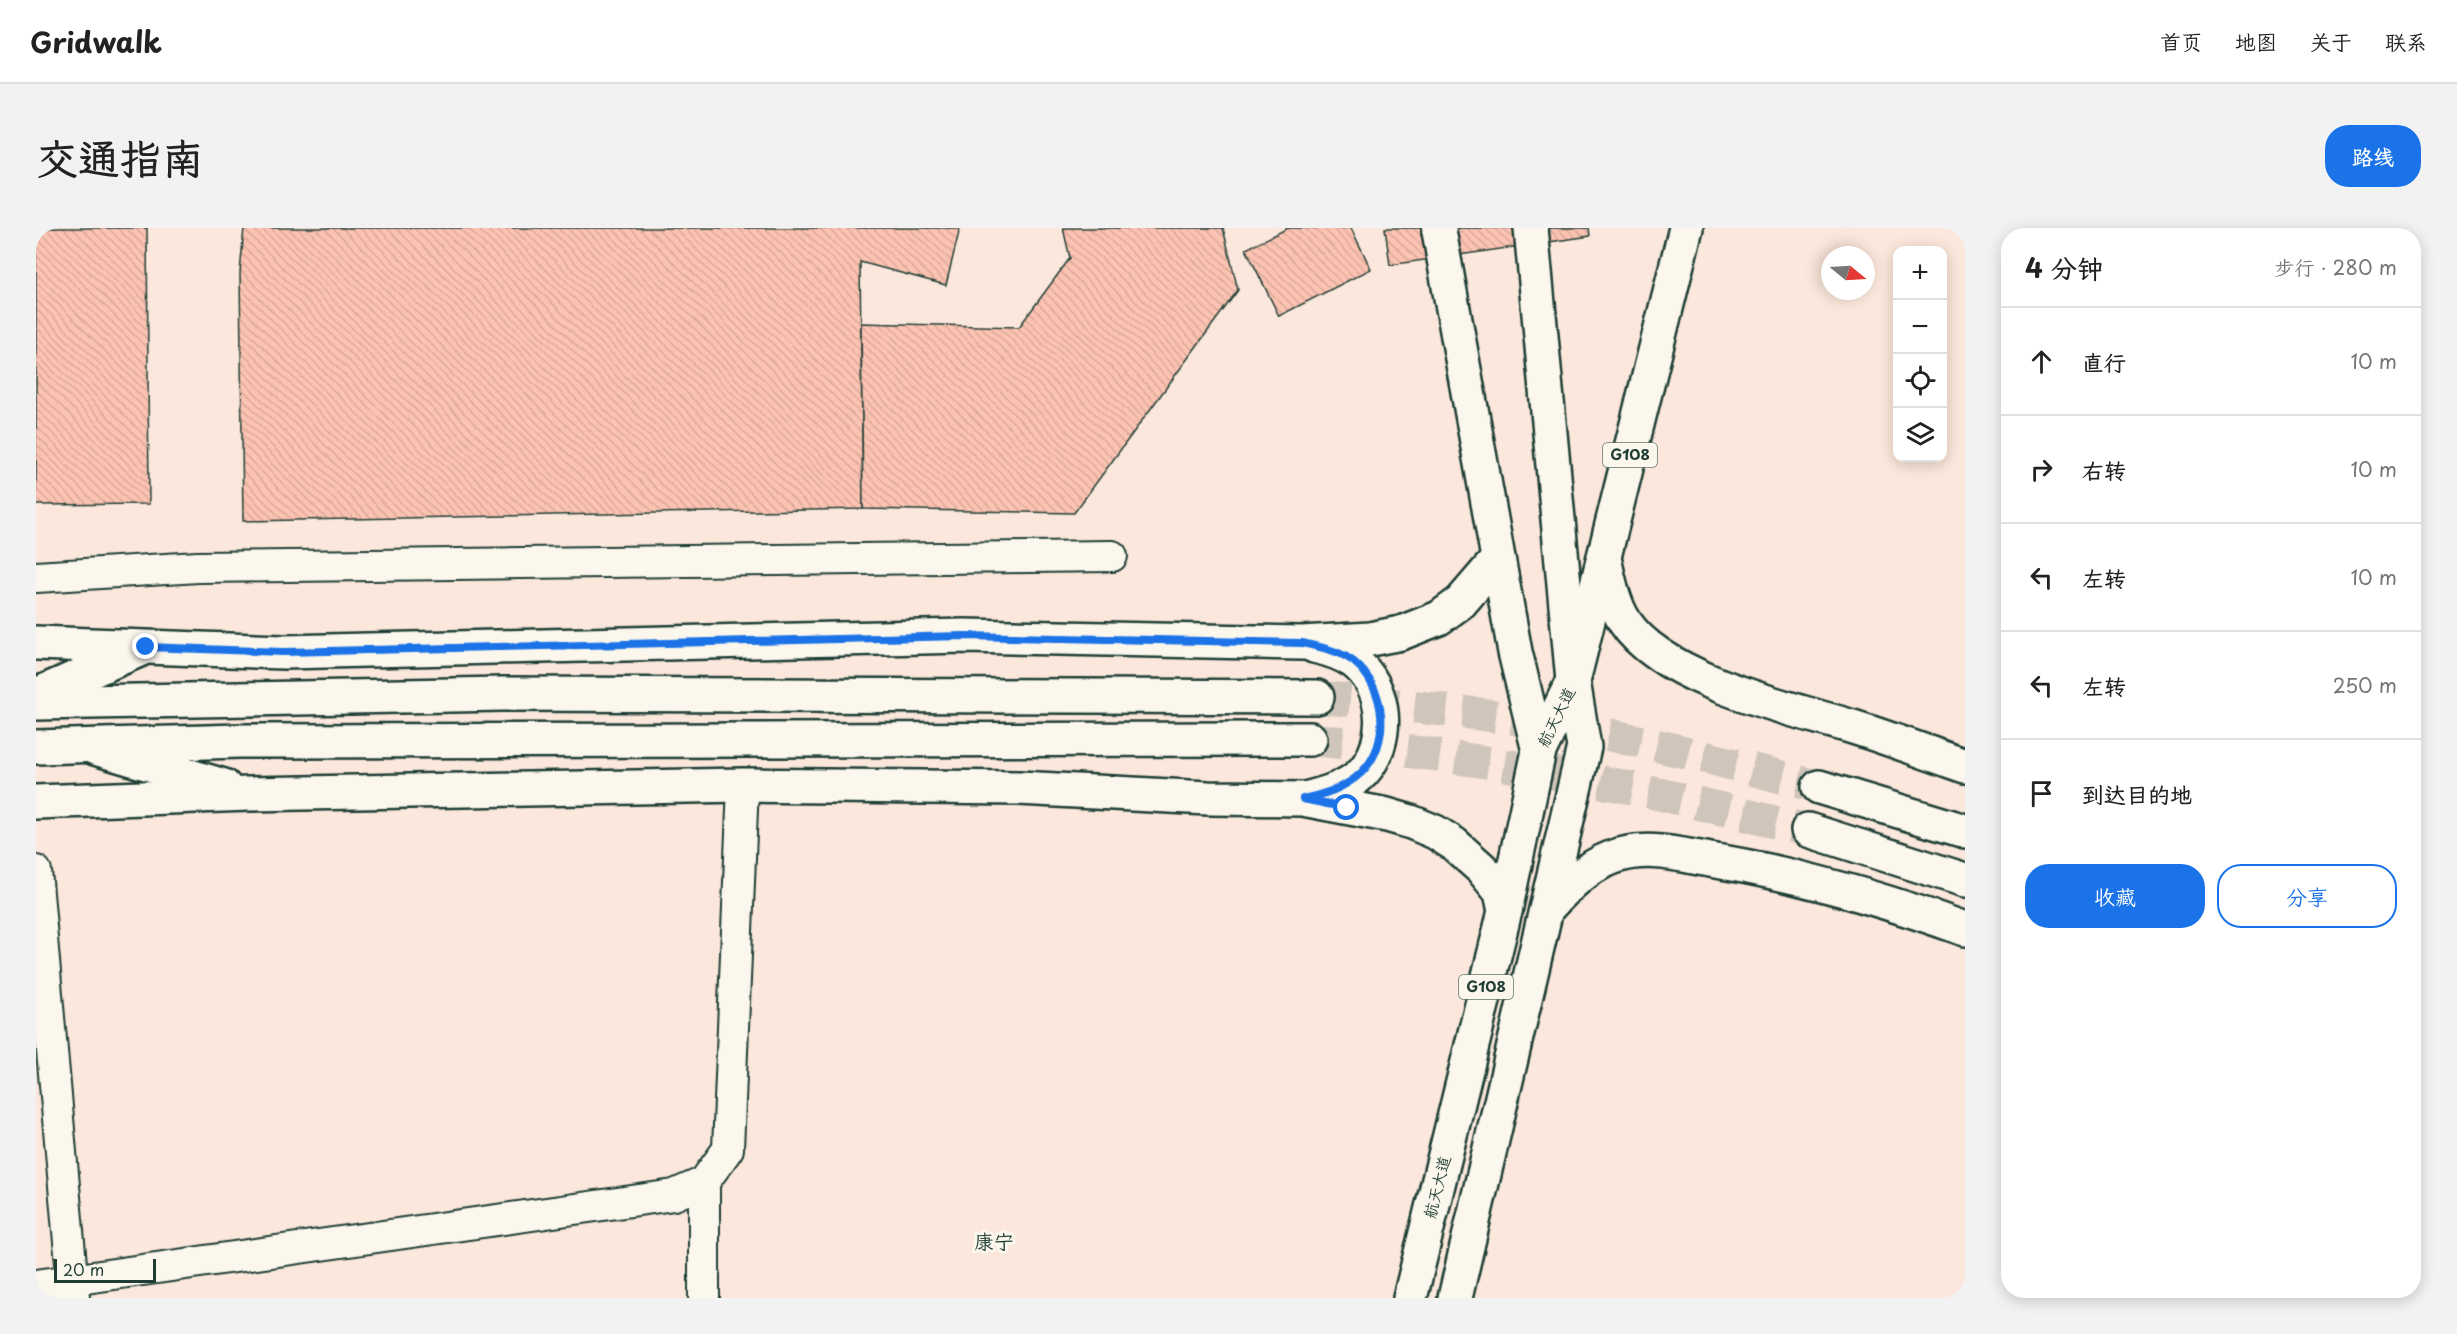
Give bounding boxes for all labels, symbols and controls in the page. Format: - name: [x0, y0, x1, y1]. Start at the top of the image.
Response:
- text: Gridwalk: [30, 20, 162, 63]
- text: 首页: [2160, 25, 2202, 57]
- text: 地图: [2235, 25, 2277, 57]
- text: 关于: [2310, 25, 2352, 57]
- text: 联系: [2385, 25, 2427, 57]
- text: 交通指南: [36, 125, 204, 188]
- button: 路线: [2325, 125, 2421, 187]
- north arrow: [1821, 246, 1875, 300]
- map controls: [1893, 246, 1947, 462]
- button: +: [1893, 246, 1947, 300]
- text: 4 分钟: [2025, 248, 2103, 287]
- text: 步行 · 280 m: [2275, 252, 2397, 282]
- button: −: [1893, 300, 1947, 354]
- icon: ahead: [2025, 345, 2058, 378]
- text: 直行: [2082, 345, 2126, 378]
- text: 10 m: [2350, 346, 2397, 376]
- button: locate: [1893, 354, 1947, 408]
- button: layers: [1893, 408, 1947, 462]
- road number: G108: [1603, 443, 1657, 467]
- icon: right: [2025, 453, 2058, 486]
- text: 右转: [2082, 453, 2126, 486]
- text: 10 m: [2350, 454, 2397, 484]
- icon: left: [2025, 561, 2058, 594]
- text: 左转: [2082, 561, 2126, 594]
- text: 10 m: [2350, 562, 2397, 592]
- route end: [132, 633, 158, 659]
- icon: left: [2025, 669, 2058, 702]
- text: 左转: [2082, 669, 2126, 702]
- text: 250 m: [2333, 670, 2397, 700]
- street label: 航天大道: [1530, 683, 1580, 751]
- icon: arrive: [2025, 777, 2058, 810]
- text: 到达目的地: [2082, 777, 2192, 810]
- route start: [1333, 794, 1359, 820]
- button: 收藏: [2025, 864, 2205, 928]
- button: 分享: [2217, 864, 2397, 928]
- road number: G108: [1459, 975, 1513, 999]
- street label: 航天大道: [1417, 1153, 1455, 1221]
- district label: 康宁: [974, 1226, 1014, 1256]
- scale bar: [54, 1256, 156, 1284]
- text: 20 m: [63, 1257, 104, 1281]

